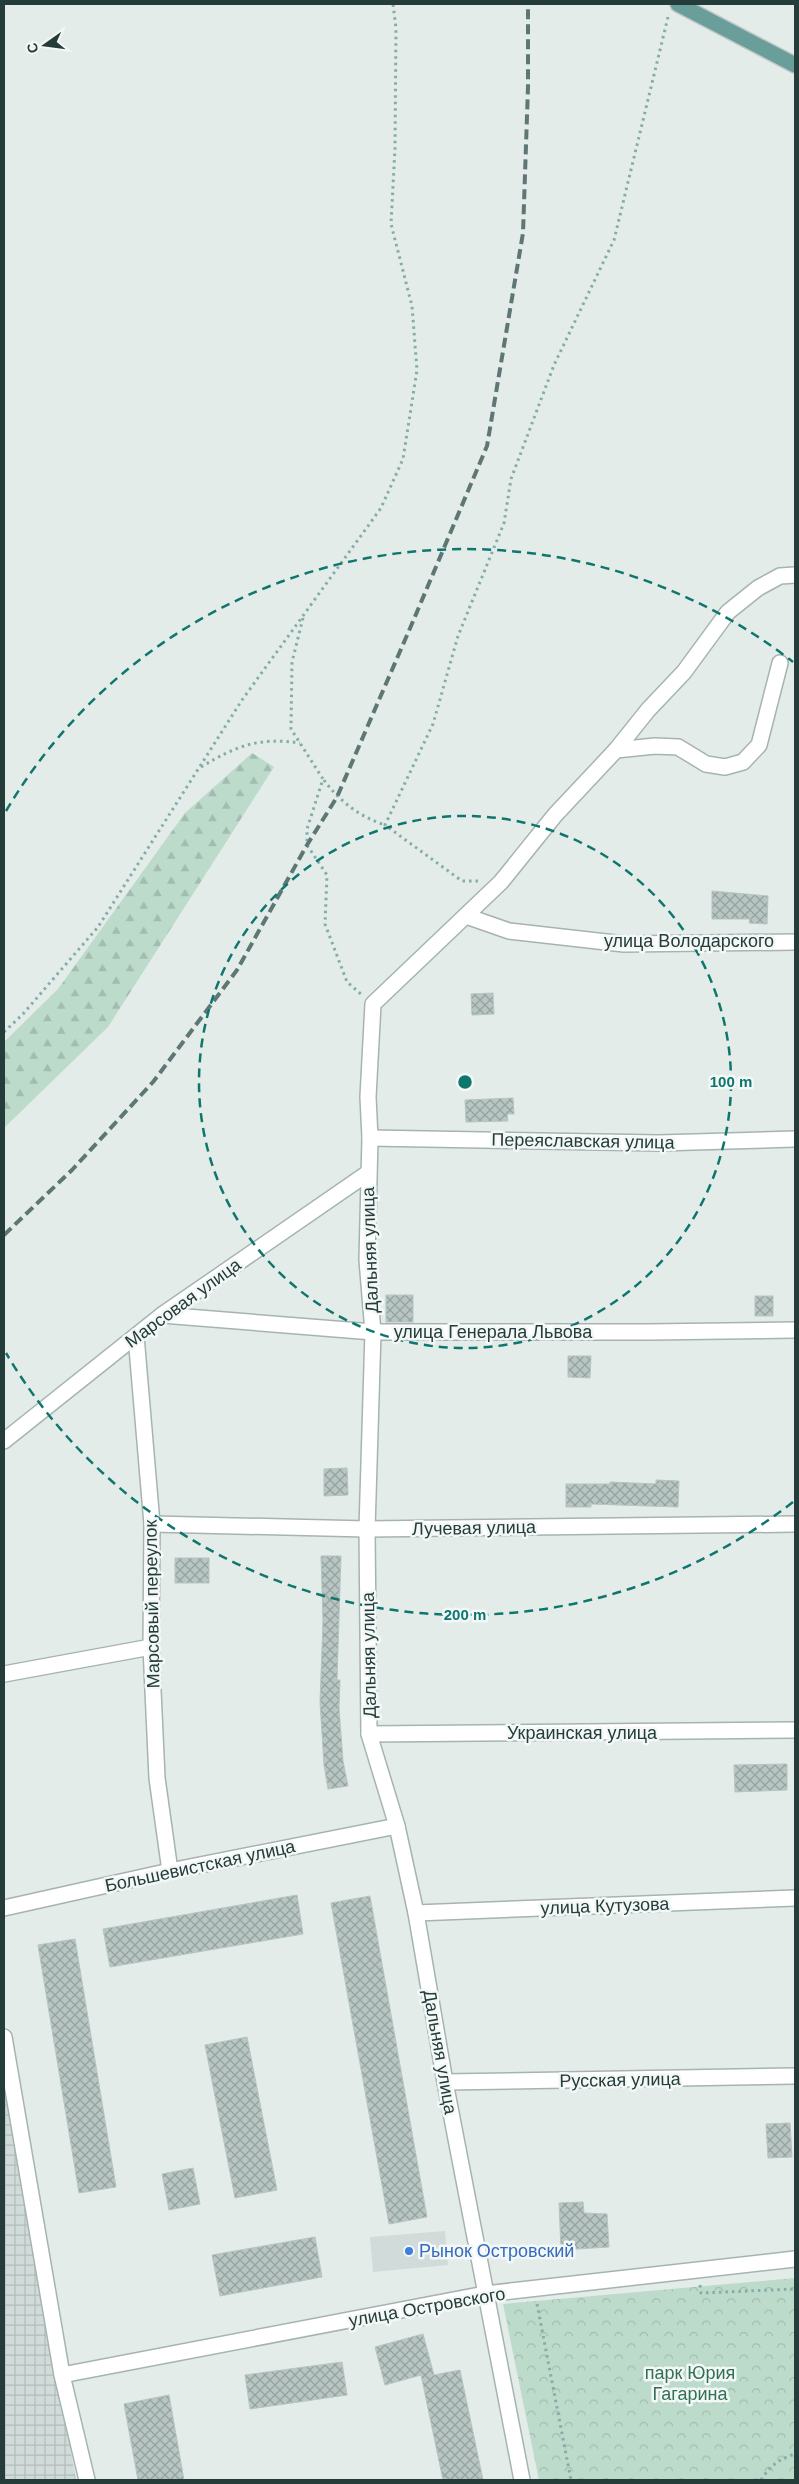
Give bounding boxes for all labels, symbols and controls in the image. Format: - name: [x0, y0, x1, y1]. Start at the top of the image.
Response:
- north arrow: [20, 20, 70, 70]
- text: С: [23, 41, 41, 55]
- street label: улица Володарского: [604, 931, 774, 951]
- centre of rings: [456, 1073, 474, 1091]
- text: 100 m: [710, 1073, 752, 1090]
- street label: Переяславская улица: [491, 1129, 676, 1153]
- street label: Дальняя улица: [358, 1186, 382, 1313]
- street label: Марсовая улица: [121, 1254, 246, 1352]
- street label: улица Генерала Львова: [394, 1322, 593, 1342]
- street label: Лучевая улица: [412, 1517, 537, 1539]
- street label: Марсовый переулок: [141, 1519, 163, 1689]
- street label: Дальняя улица: [358, 1591, 380, 1718]
- text: 200 m: [444, 1606, 486, 1623]
- street label: Украинская улица: [507, 1723, 658, 1743]
- street label: Большевистская улица: [103, 1836, 298, 1896]
- street label: улица Кутузова: [540, 1894, 671, 1918]
- street label: Дальняя улица: [419, 1988, 461, 2117]
- street label: Русская улица: [559, 2069, 682, 2091]
- place label: Рынок Островский: [419, 2241, 574, 2261]
- marker: Рынок Островский: [403, 2245, 415, 2257]
- street label: улица Островского: [347, 2283, 507, 2331]
- park label: парк Юрия Гагарина: [645, 2363, 735, 2404]

